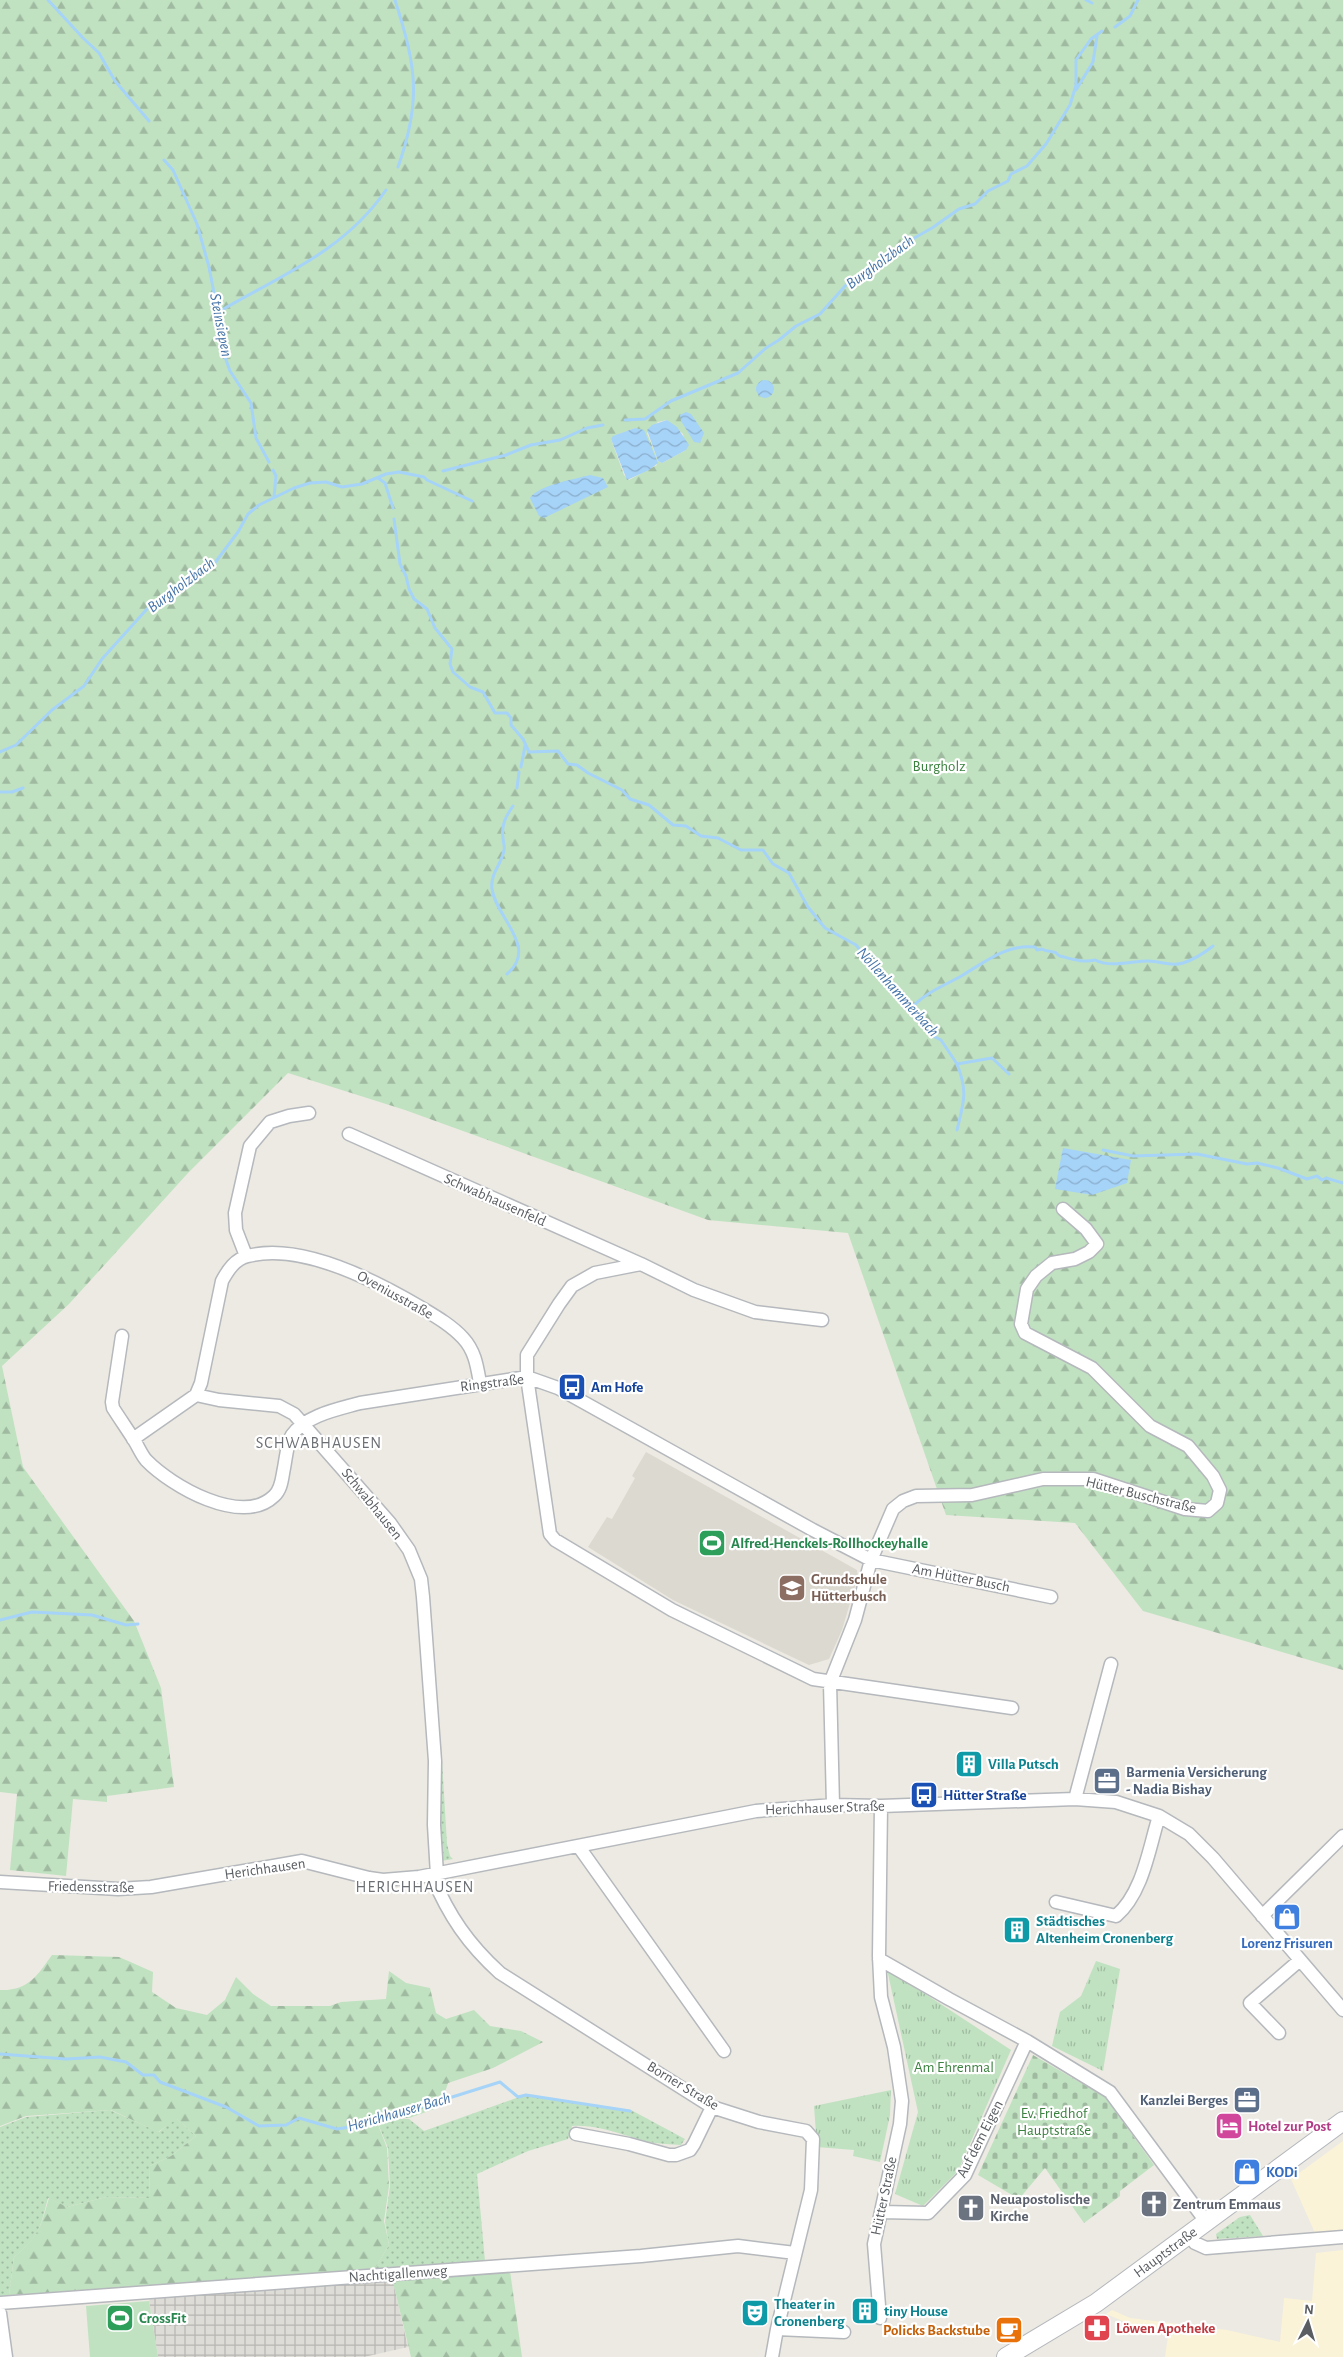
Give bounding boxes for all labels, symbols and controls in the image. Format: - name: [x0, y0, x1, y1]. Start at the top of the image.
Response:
- water label: Burgholzbach: [843, 232, 917, 292]
- water label: Steinsiepen: [206, 292, 235, 358]
- water label: Burgholzbach: [144, 555, 218, 615]
- park label: Burgholz: [913, 759, 965, 774]
- water label: Nöllenhammerbach: [854, 944, 942, 1040]
- street label: Schwabhausenfeld: [442, 1171, 548, 1229]
- street label: Oveniusstraße: [354, 1268, 436, 1322]
- street label: Ringstraße: [459, 1372, 525, 1394]
- bus stop icon: Am Hofe: [557, 1372, 587, 1402]
- place label: Am Hofe: [591, 1380, 643, 1395]
- district label: SCHWABHAUSEN: [256, 1435, 382, 1451]
- street label: Schwabhausen: [339, 1465, 405, 1543]
- street label: Hütter Buschstraße: [1084, 1474, 1198, 1516]
- sports icon: Alfred-Henckels-Rollhockeyhalle: [697, 1528, 727, 1558]
- place label: Alfred-Henckels-Rollhockeyhalle: [731, 1536, 928, 1551]
- street label: Am Hütter Busch: [911, 1561, 1011, 1595]
- place label: Grundschule Hütterbusch: [811, 1572, 887, 1604]
- school or university icon: Grundschule Hütterbusch: [777, 1573, 807, 1603]
- building icon: Villa Putsch: [954, 1749, 984, 1779]
- place label: Villa Putsch: [988, 1757, 1059, 1772]
- place label: Barmenia Versicherung - Nadia Bishay: [1126, 1765, 1267, 1797]
- office icon: Barmenia Versicherung - Nadia Bishay: [1092, 1766, 1122, 1796]
- bus stop icon: Hütter Straße: [909, 1780, 939, 1810]
- place label: Hütter Straße: [943, 1788, 1027, 1803]
- street label: Herichhauser Straße: [765, 1798, 885, 1818]
- street label: Herichhausen: [224, 1856, 306, 1882]
- street label: Friedensstraße: [48, 1879, 134, 1895]
- district label: HERICHHAUSEN: [356, 1879, 474, 1895]
- shop icon: Lorenz Frisuren: [1272, 1902, 1302, 1932]
- place label: Städtisches Altenheim Cronenberg: [1036, 1914, 1174, 1946]
- building icon: Städtisches Altenheim Cronenberg: [1002, 1915, 1032, 1945]
- place label: Lorenz Frisuren: [1241, 1936, 1333, 1951]
- street label: Borner Straße: [645, 2059, 722, 2113]
- park label: Am Ehrenmal: [914, 2060, 994, 2075]
- office icon: Kanzlei Berges: [1232, 2085, 1262, 2115]
- water label: Herichhauser Bach: [346, 2090, 452, 2134]
- place label: Kanzlei Berges: [1140, 2093, 1228, 2108]
- street label: Auf dem Eigen: [954, 2098, 1006, 2180]
- park label: Ev. Friedhof Hauptstraße: [1017, 2106, 1091, 2138]
- hotel icon: Hotel zur Post: [1214, 2111, 1244, 2141]
- place label: Hotel zur Post: [1248, 2119, 1331, 2134]
- street label: Hütter Straße: [868, 2155, 900, 2237]
- shop icon: KODi: [1232, 2157, 1262, 2187]
- place label: KODi: [1266, 2165, 1298, 2180]
- church icon: Zentrum Emmaus: [1139, 2189, 1169, 2219]
- place label: Neuapostolische Kirche: [990, 2192, 1090, 2224]
- church icon: Neuapostolische Kirche: [956, 2193, 986, 2223]
- place label: Zentrum Emmaus: [1173, 2197, 1281, 2212]
- street label: Hauptstraße: [1131, 2224, 1200, 2280]
- street label: Nachtigallenweg: [348, 2263, 448, 2285]
- building icon: tiny House: [850, 2296, 880, 2326]
- place label: Theater in Cronenberg: [774, 2297, 845, 2329]
- north arrow: [1283, 2297, 1333, 2347]
- theatre icon: Theater in Cronenberg: [740, 2298, 770, 2328]
- sports icon: CrossFit: [105, 2303, 135, 2333]
- text: N: [1304, 2303, 1315, 2317]
- place label: tiny House: [884, 2304, 948, 2319]
- place label: CrossFit: [139, 2311, 186, 2326]
- pharmacy icon: Löwen Apotheke: [1082, 2313, 1112, 2343]
- cafe icon: Policks Backstube: [994, 2315, 1024, 2345]
- place label: Löwen Apotheke: [1116, 2321, 1215, 2336]
- place label: Policks Backstube: [883, 2323, 990, 2338]

